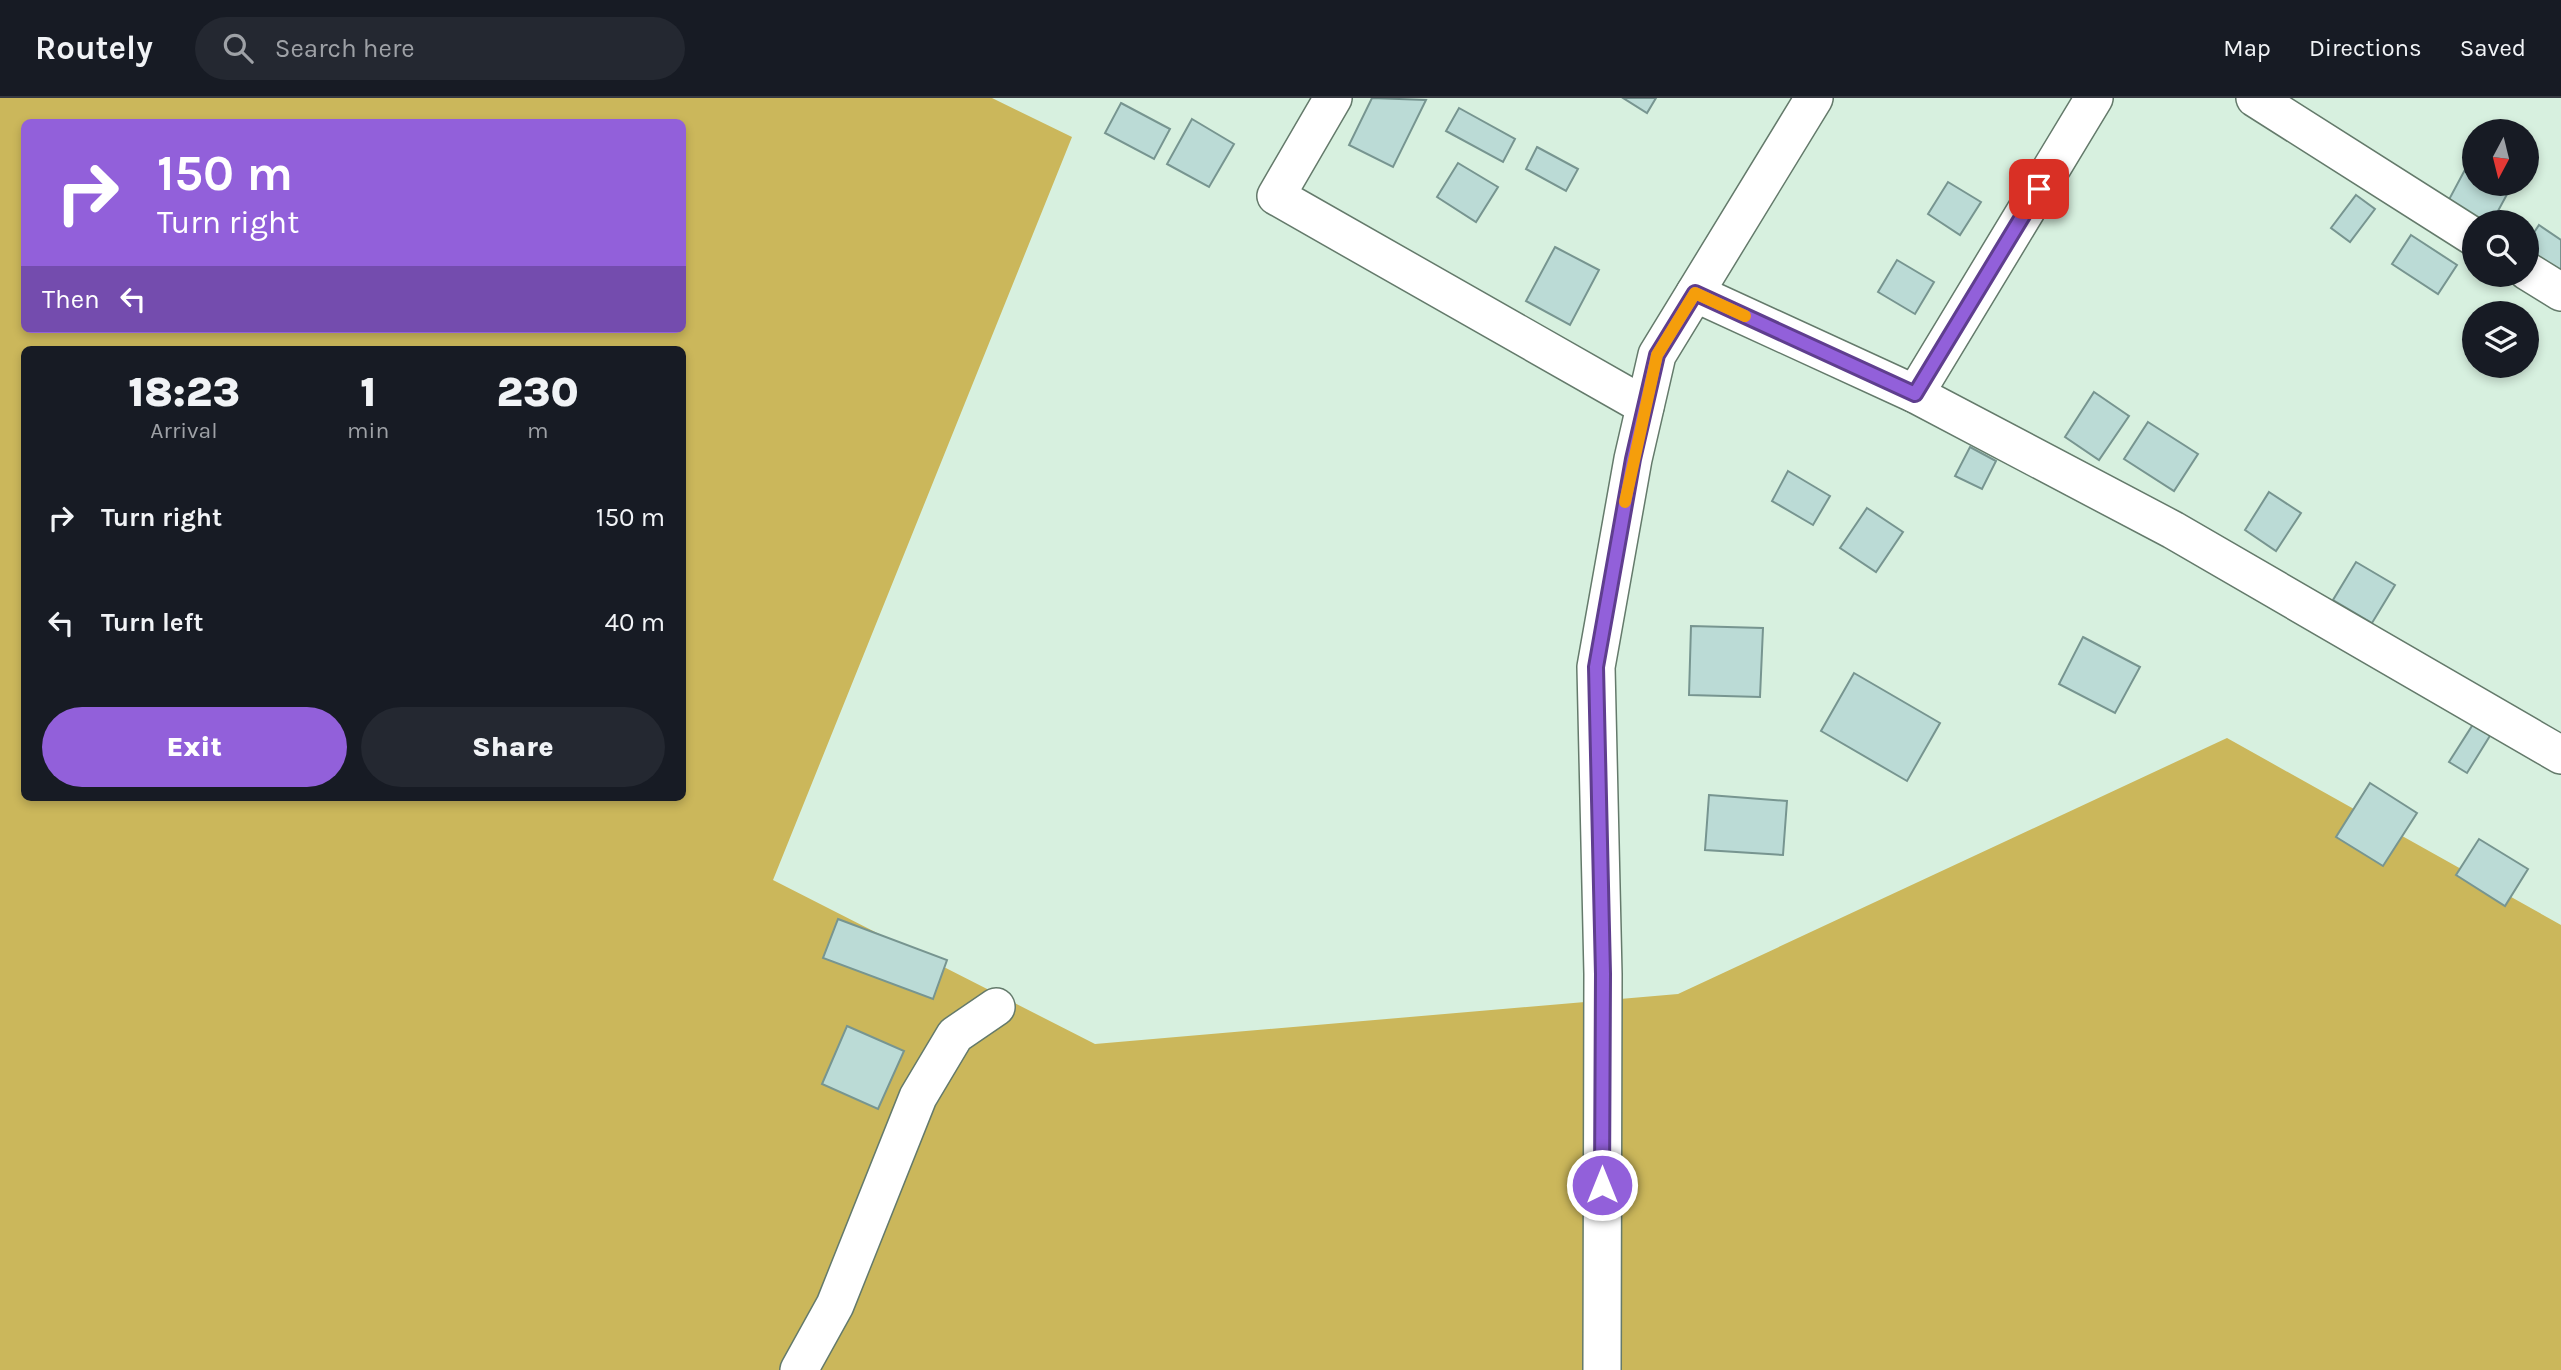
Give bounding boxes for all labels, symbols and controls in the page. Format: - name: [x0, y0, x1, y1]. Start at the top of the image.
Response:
- search box: [195, 17, 685, 80]
- text: Routely: [35, 29, 153, 67]
- icon: search: [219, 29, 257, 67]
- text: Search here: [275, 33, 415, 64]
- text: Map: [2223, 34, 2271, 62]
- text: Directions: [2309, 34, 2422, 62]
- text: Saved: [2460, 34, 2526, 62]
- north arrow: [2462, 119, 2539, 196]
- map controls: [2462, 119, 2539, 378]
- text: 150 m: [157, 145, 293, 202]
- icon: right: [42, 147, 133, 238]
- pin: [2009, 159, 2069, 219]
- icon: arrive: [2020, 170, 2058, 208]
- text: Turn right: [157, 204, 299, 241]
- button: search: [2462, 210, 2539, 287]
- icon: left: [114, 280, 152, 318]
- text: Then: [42, 284, 100, 315]
- button: layers: [2462, 301, 2539, 378]
- text: 18:23: [128, 367, 240, 417]
- text: 1: [360, 367, 376, 417]
- text: 230: [496, 367, 579, 417]
- text: Arrival: [150, 417, 218, 444]
- text: min: [347, 417, 389, 444]
- text: m: [527, 417, 548, 444]
- icon: right: [42, 499, 80, 537]
- text: Turn right: [101, 502, 222, 533]
- text: 150 m: [596, 502, 665, 533]
- icon: left: [42, 604, 80, 642]
- text: Turn left: [101, 607, 203, 638]
- text: 40 m: [605, 607, 665, 638]
- button: Exit: [42, 707, 347, 787]
- button: Share: [361, 707, 665, 787]
- position arrow: [1565, 1148, 1639, 1222]

